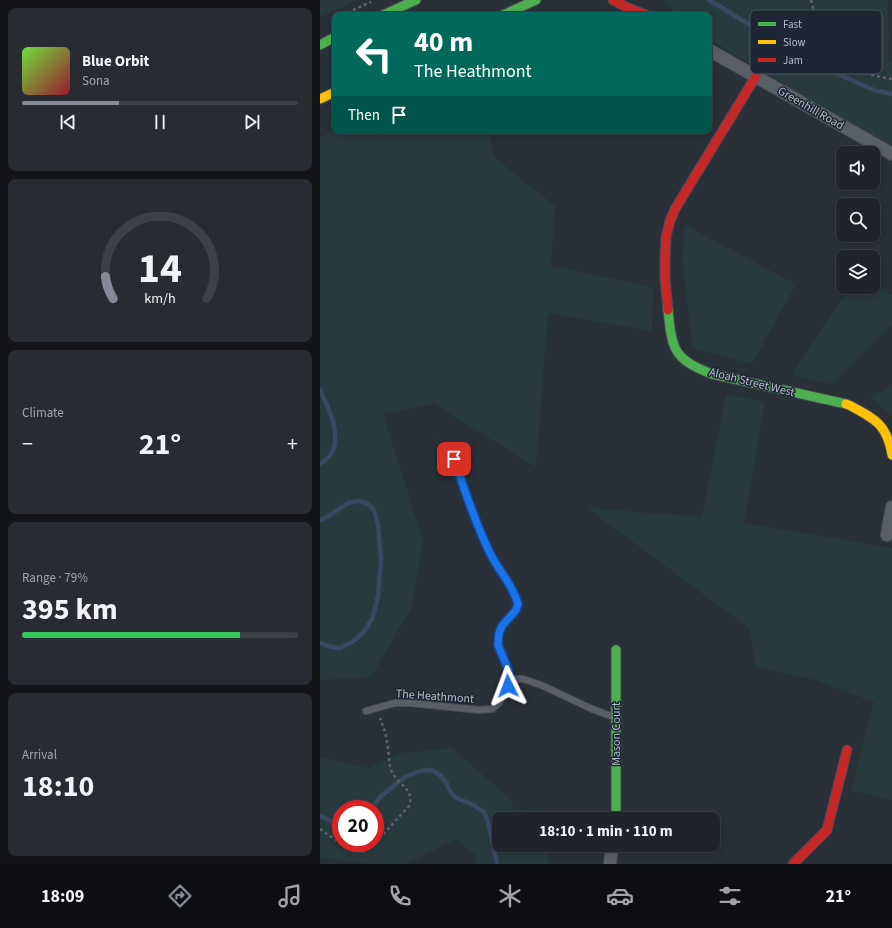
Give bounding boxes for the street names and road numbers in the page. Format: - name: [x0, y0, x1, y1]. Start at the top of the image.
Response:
- street label: Greenhill Road: [775, 83, 847, 134]
- street label: Aloah Street West: [707, 364, 796, 401]
- street label: The Heathmont: [395, 685, 475, 708]
- street label: Mason Court: [608, 702, 625, 766]

